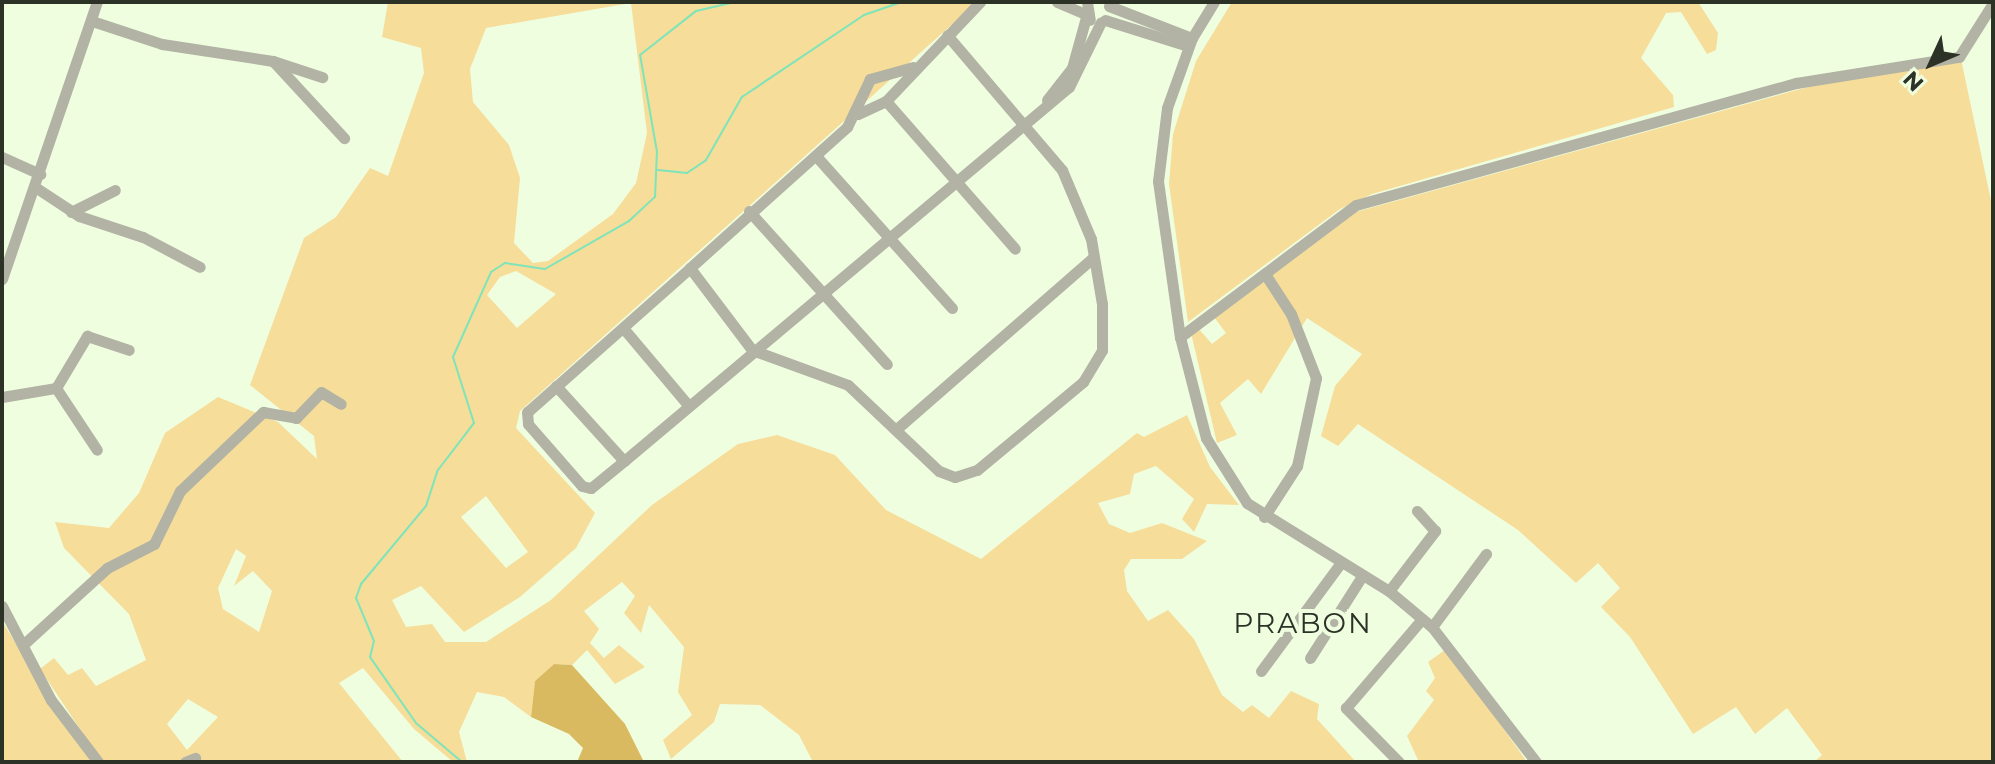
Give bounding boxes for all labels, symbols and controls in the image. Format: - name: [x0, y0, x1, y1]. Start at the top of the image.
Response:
- north arrow: [1891, 24, 1971, 104]
- text: N: [1897, 65, 1929, 97]
- district label: PRABON: [1233, 606, 1373, 640]

